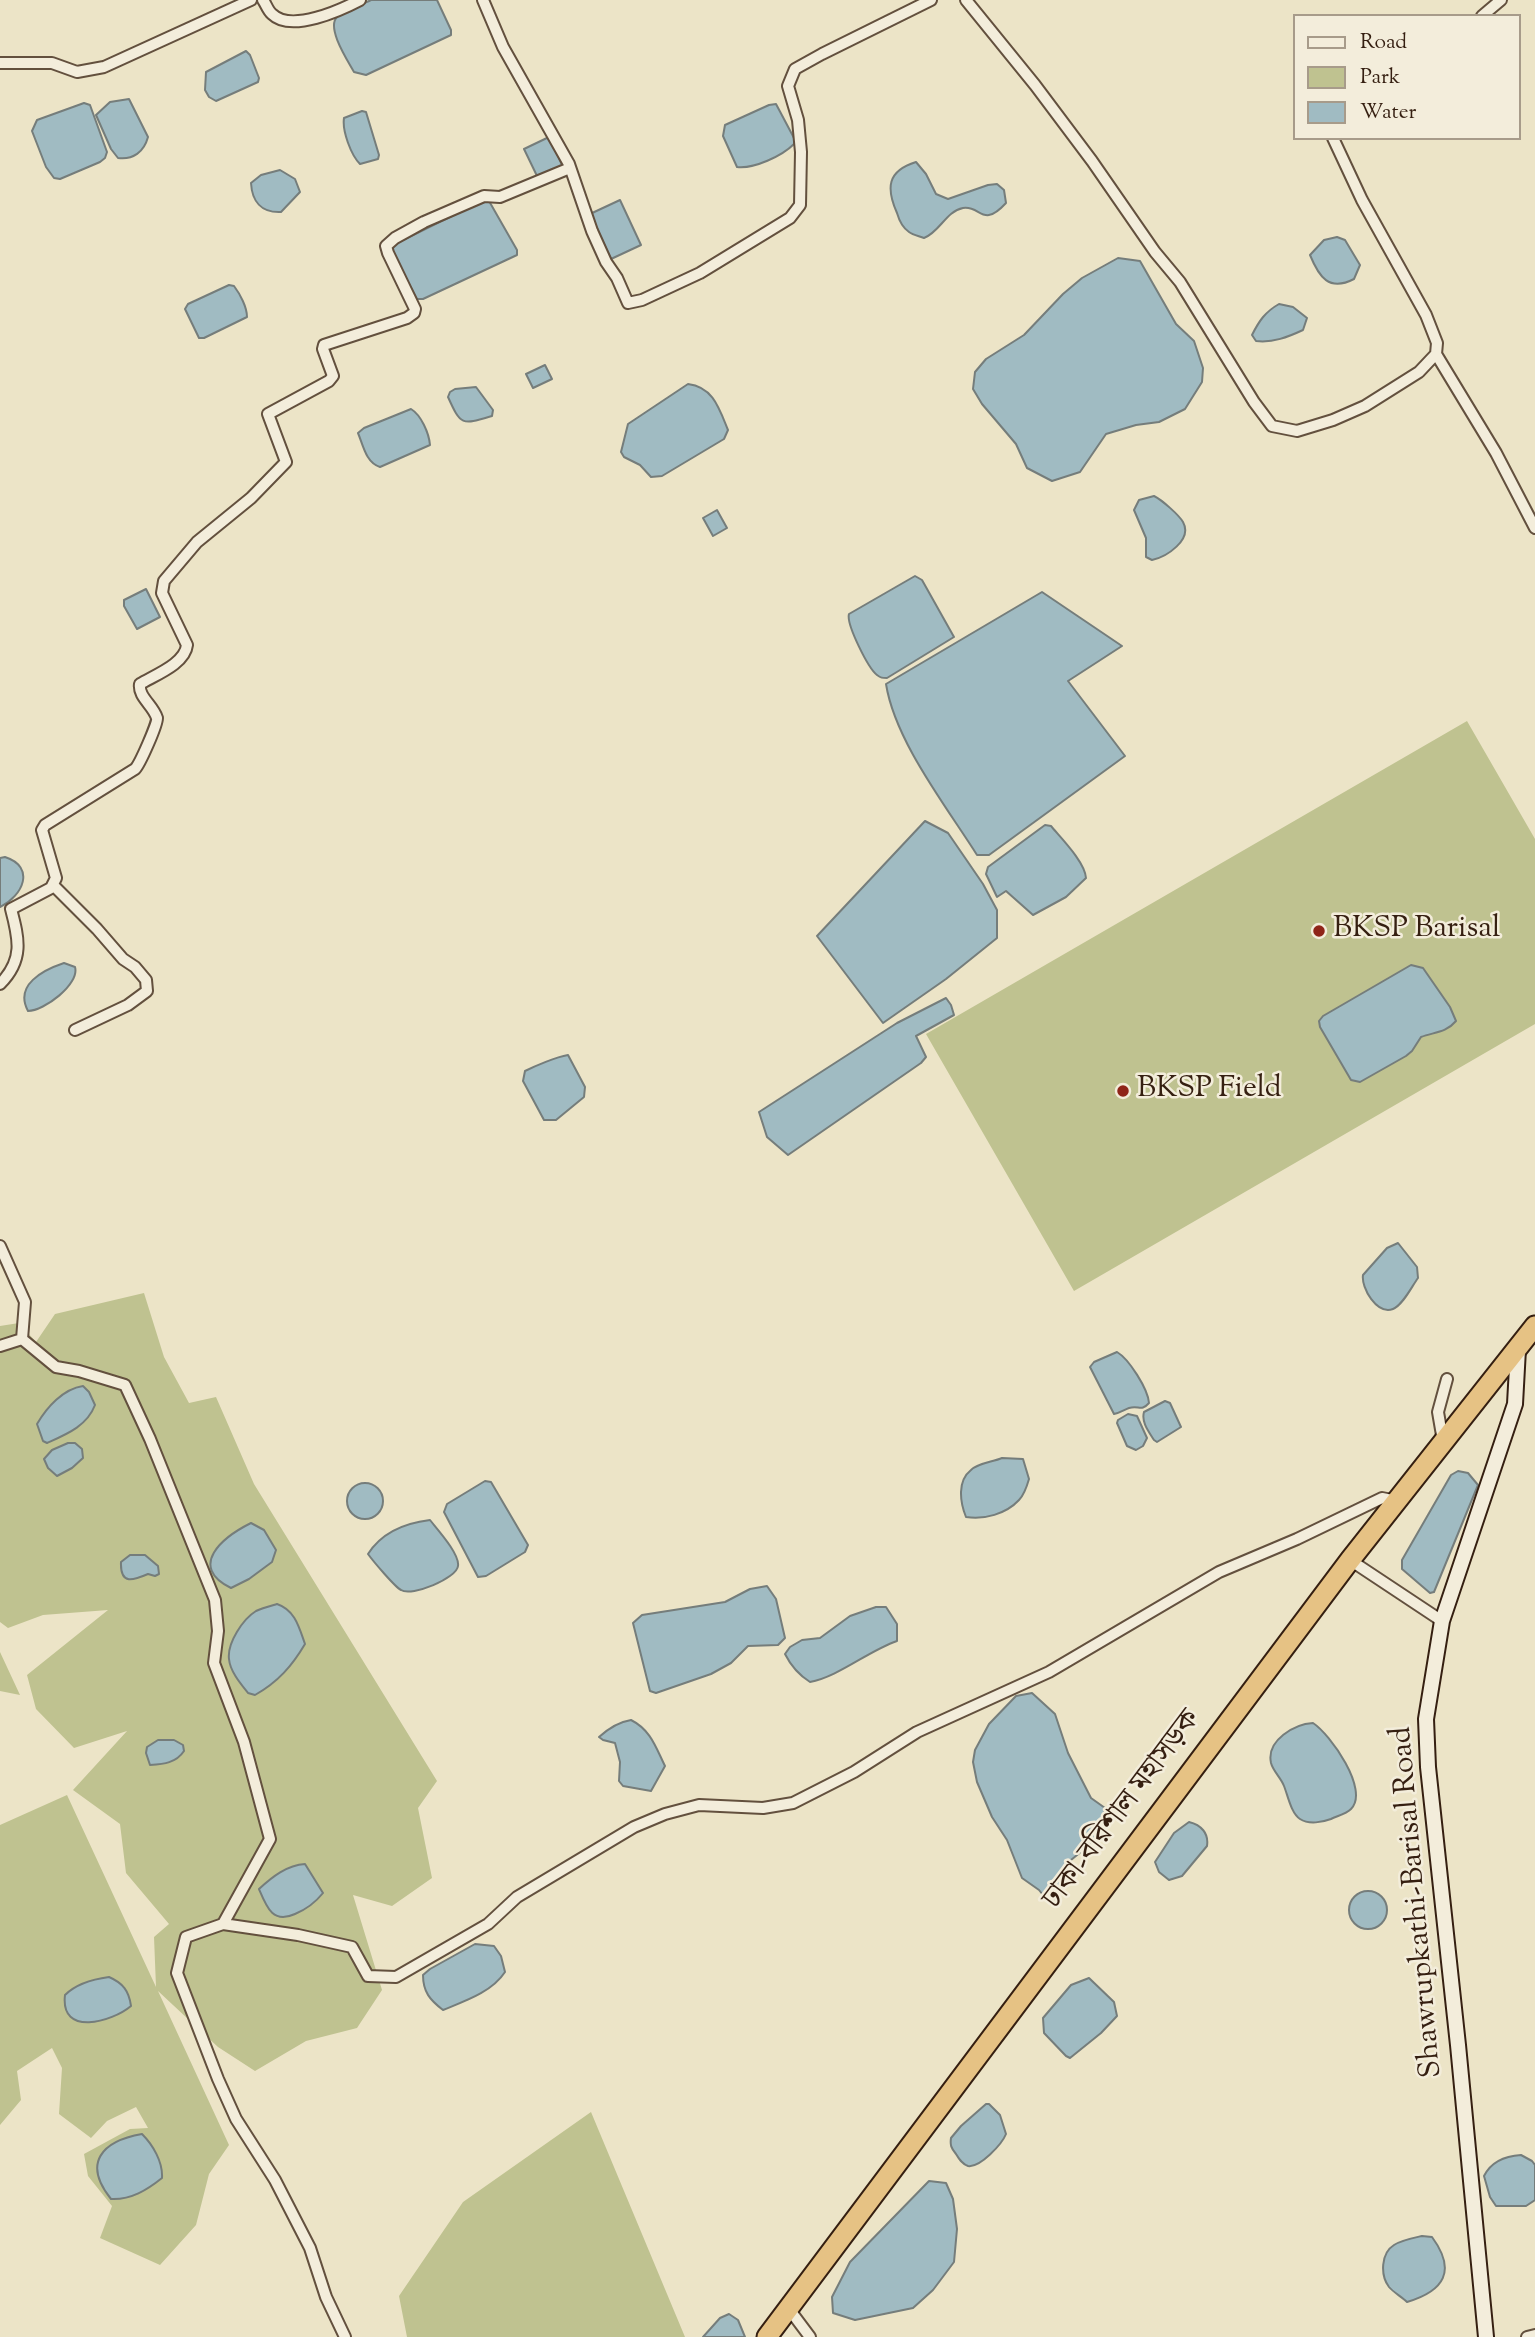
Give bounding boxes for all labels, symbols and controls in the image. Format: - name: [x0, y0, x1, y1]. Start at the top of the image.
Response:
- legend: [1294, 14, 1521, 140]
- text: Road: [1360, 28, 1407, 58]
- text: Park: [1360, 63, 1400, 93]
- text: Water: [1360, 98, 1416, 128]
- place label: BKSP Barisal: [1333, 913, 1500, 949]
- marker: BKSP Barisal: [1311, 923, 1327, 939]
- place label: BKSP Field: [1137, 1073, 1282, 1109]
- marker: BKSP Field: [1115, 1083, 1131, 1099]
- street label: ঢাকা-বরিশাল মহাসড়ক: [1037, 1704, 1211, 1918]
- street label: Shawrupkathi-Barisal Road: [1386, 1725, 1452, 2079]

